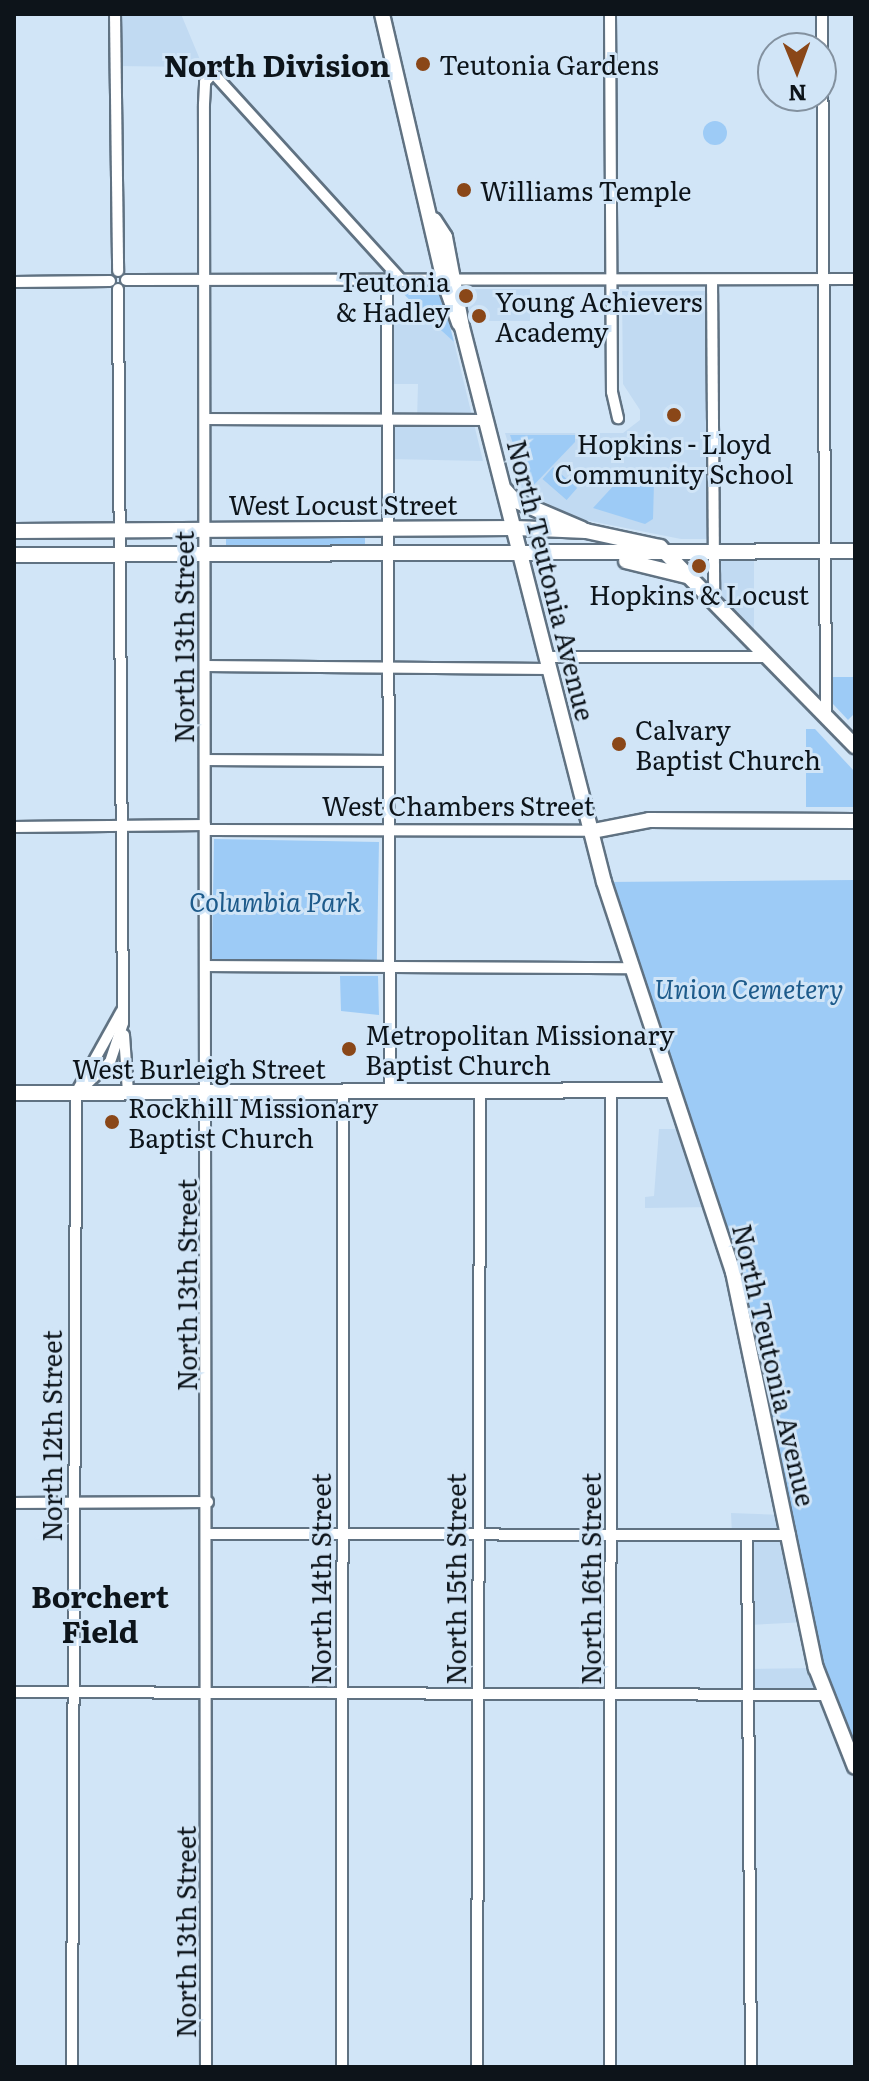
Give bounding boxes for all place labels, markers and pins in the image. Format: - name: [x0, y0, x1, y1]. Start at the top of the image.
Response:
- place label: Teutonia Gardens: [439, 48, 659, 80]
- marker: Teutonia Gardens: [414, 55, 432, 73]
- place label: Williams Temple: [480, 174, 691, 206]
- marker: Williams Temple: [455, 181, 473, 199]
- place label: Teutonia & Hadley: [336, 265, 450, 326]
- place label: Young Achievers Academy: [495, 285, 702, 346]
- marker: Teutonia & Hadley: [457, 287, 475, 305]
- marker: Young Achievers Academy: [470, 307, 488, 325]
- marker: Hopkins - Lloyd Community School: [665, 406, 683, 424]
- place label: Hopkins - Lloyd Community School: [554, 427, 794, 488]
- marker: Hopkins & Locust: [690, 557, 708, 575]
- place label: Hopkins & Locust: [589, 578, 809, 610]
- place label: Calvary Baptist Church: [635, 713, 821, 774]
- marker: Calvary Baptist Church: [610, 735, 628, 753]
- place label: Metropolitan Missionary Baptist Church: [365, 1018, 674, 1080]
- marker: Metropolitan Missionary Baptist Church: [340, 1040, 358, 1058]
- place label: Rockhill Missionary Baptist Church: [128, 1091, 378, 1152]
- marker: Rockhill Missionary Baptist Church: [103, 1113, 121, 1131]

